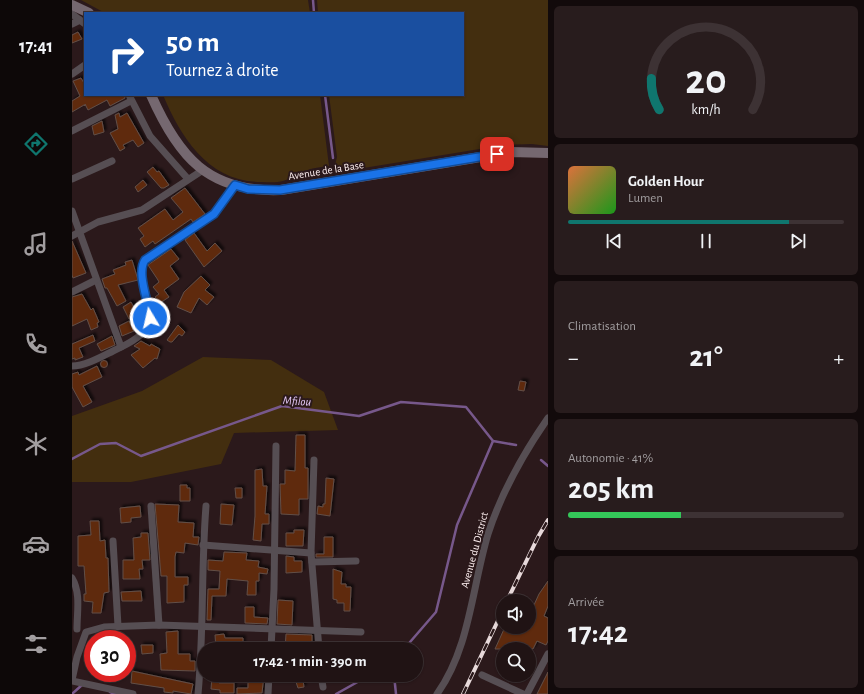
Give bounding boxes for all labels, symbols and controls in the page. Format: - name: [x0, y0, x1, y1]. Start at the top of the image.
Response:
- icon: right: [100, 28, 152, 80]
- text: 50 m: [166, 29, 220, 57]
- text: 17:41: [19, 38, 53, 56]
- text: 20: [685, 60, 727, 101]
- text: Tournez à droite: [166, 62, 279, 80]
- text: km/h: [691, 102, 721, 116]
- icon: directions: [22, 130, 50, 158]
- pin: [480, 137, 514, 171]
- icon: arrive: [486, 143, 508, 165]
- street label: Avenue de la Base: [288, 159, 365, 182]
- text: Golden Hour: [628, 174, 704, 189]
- text: Lumen: [628, 192, 663, 205]
- icon: music: [22, 230, 50, 258]
- icon: previous: [603, 230, 625, 252]
- icon: pause: [695, 230, 717, 252]
- icon: next: [787, 230, 809, 252]
- position arrow: [129, 297, 171, 339]
- text: Climatisation: [568, 320, 636, 333]
- icon: phone: [22, 330, 50, 358]
- text: 21°: [689, 342, 723, 372]
- text: −: [568, 347, 579, 369]
- text: +: [833, 347, 844, 369]
- water label: Mfilou: [282, 394, 312, 408]
- icon: climate: [22, 430, 50, 458]
- text: Autonomie · 41%: [568, 452, 653, 465]
- text: 205 km: [568, 474, 654, 504]
- street label: Avenue du District: [459, 510, 490, 589]
- icon: car: [22, 530, 50, 558]
- map controls: [496, 594, 536, 682]
- button: sound: [496, 594, 536, 634]
- text: Arrivée: [568, 596, 604, 609]
- text: 17:42: [568, 618, 628, 648]
- icon: filters: [22, 630, 50, 658]
- speed limit sign: 30: [84, 630, 136, 682]
- button: search: [496, 642, 536, 682]
- text: 17:42 · 1 min · 390 m: [253, 654, 367, 669]

